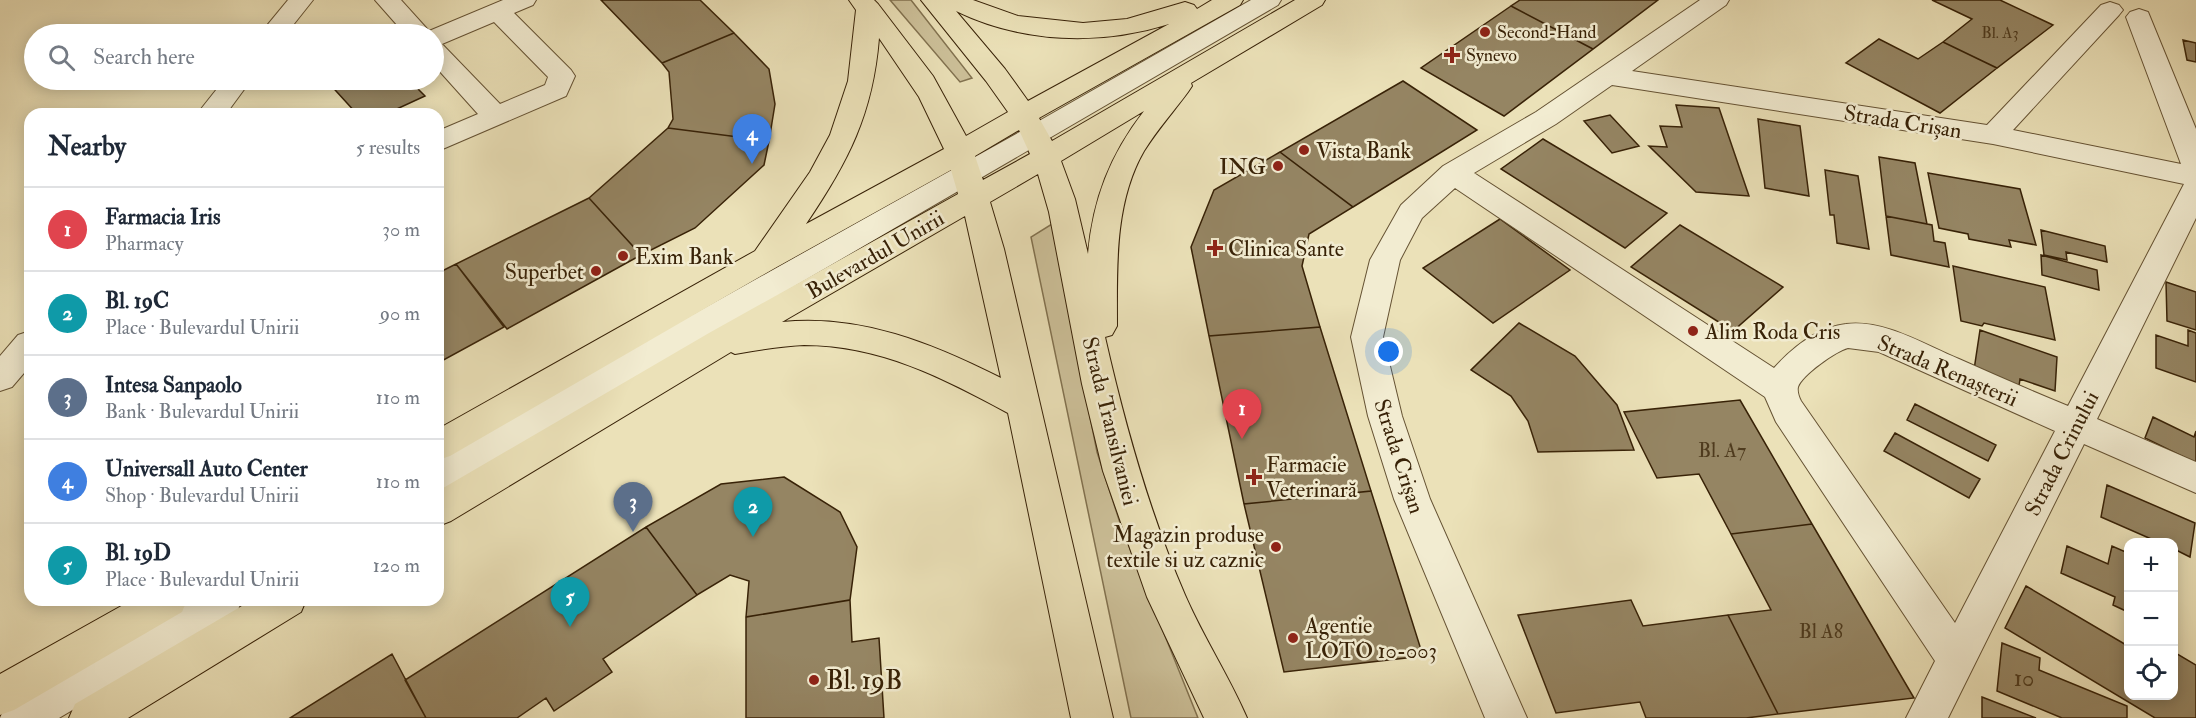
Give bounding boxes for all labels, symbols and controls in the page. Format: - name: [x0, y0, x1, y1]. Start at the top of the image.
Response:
- place label: Second-Hand: [1497, 21, 1596, 44]
- house number: Bl. A3: [1981, 23, 2019, 43]
- search box: [24, 24, 444, 90]
- marker: Second-Hand: [1478, 25, 1492, 39]
- icon: search: [45, 41, 78, 74]
- text: Search here: [93, 43, 195, 71]
- place label: Synevo: [1466, 44, 1517, 67]
- marker: Synevo: [1443, 46, 1461, 64]
- street label: Strada Crișan: [1842, 99, 1964, 145]
- pin: 4: [732, 114, 771, 164]
- text: Nearby: [48, 131, 126, 163]
- text: 5 results: [356, 135, 420, 160]
- place label: Vista Bank: [1316, 137, 1411, 165]
- marker: Vista Bank: [1297, 143, 1311, 157]
- place label: ING: [1219, 153, 1266, 181]
- marker: ING: [1271, 159, 1285, 173]
- text: Farmacia Iris: [105, 203, 220, 231]
- street label: Bulevardul Unirii: [802, 204, 950, 306]
- text: 1: [64, 217, 71, 242]
- text: 30 m: [382, 217, 420, 242]
- text: Pharmacy: [105, 231, 183, 256]
- place label: Clinica Sante: [1228, 235, 1344, 263]
- marker: Clinica Sante: [1206, 239, 1224, 257]
- place label: Exim Bank: [635, 243, 734, 271]
- marker: Exim Bank: [616, 249, 630, 263]
- place label: Superbet: [505, 258, 584, 287]
- marker: Superbet: [589, 264, 603, 278]
- text: Bl. 19C: [105, 287, 169, 315]
- text: 2: [62, 301, 73, 326]
- text: 90 m: [380, 301, 420, 326]
- text: Place · Bulevardul Unirii: [105, 315, 299, 340]
- place label: Alim Roda Cris: [1704, 318, 1840, 346]
- marker: Alim Roda Cris: [1686, 324, 1700, 338]
- street label: Strada Renașterii: [1873, 329, 2022, 413]
- street label: Strada Transilvaniei: [1075, 334, 1145, 509]
- your location: [1374, 337, 1403, 366]
- text: Intesa Sanpaolo: [105, 371, 242, 399]
- text: 3: [64, 385, 71, 410]
- text: 110 m: [376, 385, 420, 410]
- street label: Strada Crinului: [2018, 386, 2105, 521]
- pin: 1: [1222, 390, 1262, 439]
- street label: Strada Crișan: [1367, 395, 1431, 517]
- text: Bank · Bulevardul Unirii: [105, 399, 299, 424]
- house number: Bl. A7: [1698, 438, 1746, 463]
- place label: Farmacie Veterinară: [1266, 451, 1358, 504]
- text: Universall Auto Center: [105, 455, 308, 483]
- text: 4: [62, 469, 73, 494]
- text: 110 m: [376, 469, 420, 494]
- marker: Farmacie Veterinară: [1247, 470, 1261, 484]
- pin: 3: [614, 482, 652, 532]
- text: Shop · Bulevardul Unirii: [105, 483, 299, 508]
- pin: 2: [734, 488, 772, 537]
- place label: Magazin produse textile si uz caznic: [1106, 521, 1264, 574]
- map controls: [2124, 538, 2178, 700]
- button: +: [2124, 538, 2178, 592]
- text: Bl. 19D: [105, 539, 171, 567]
- marker: Magazin produse textile si uz caznic: [1269, 540, 1283, 554]
- text: 5: [63, 553, 72, 578]
- text: 120 m: [373, 553, 420, 578]
- text: Place · Bulevardul Unirii: [105, 567, 299, 592]
- pin: 5: [550, 578, 590, 627]
- button: −: [2124, 592, 2178, 646]
- place label: Agentie LOTO 10-003: [1304, 612, 1437, 665]
- house number: Bl A8: [1799, 619, 1843, 644]
- marker: Agentie LOTO 10-003: [1286, 631, 1300, 645]
- button: locate: [2124, 646, 2178, 700]
- house number: 10: [2014, 663, 2034, 694]
- place label: Bl. 19B: [826, 664, 902, 697]
- marker: Bl. 19B: [807, 673, 821, 687]

